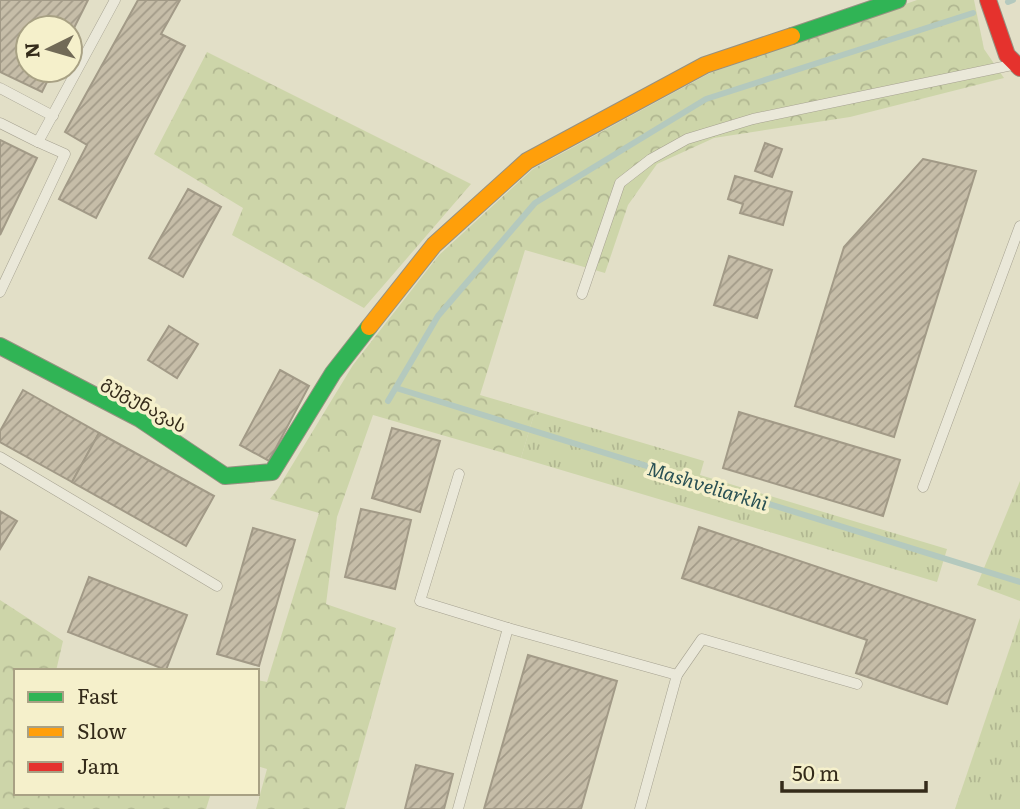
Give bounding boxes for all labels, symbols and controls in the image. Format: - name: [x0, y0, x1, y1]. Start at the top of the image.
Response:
- north arrow: [14, 14, 84, 84]
- text: N: [16, 41, 46, 60]
- street label: გუგუნავას: [98, 367, 192, 439]
- water label: Mashveliarkhi: [644, 453, 772, 517]
- legend: [14, 669, 259, 795]
- text: Fast: [77, 679, 118, 710]
- text: Slow: [77, 714, 127, 745]
- text: Jam: [77, 749, 119, 780]
- scale bar: [782, 750, 926, 794]
- text: 50 m: [792, 756, 839, 787]

